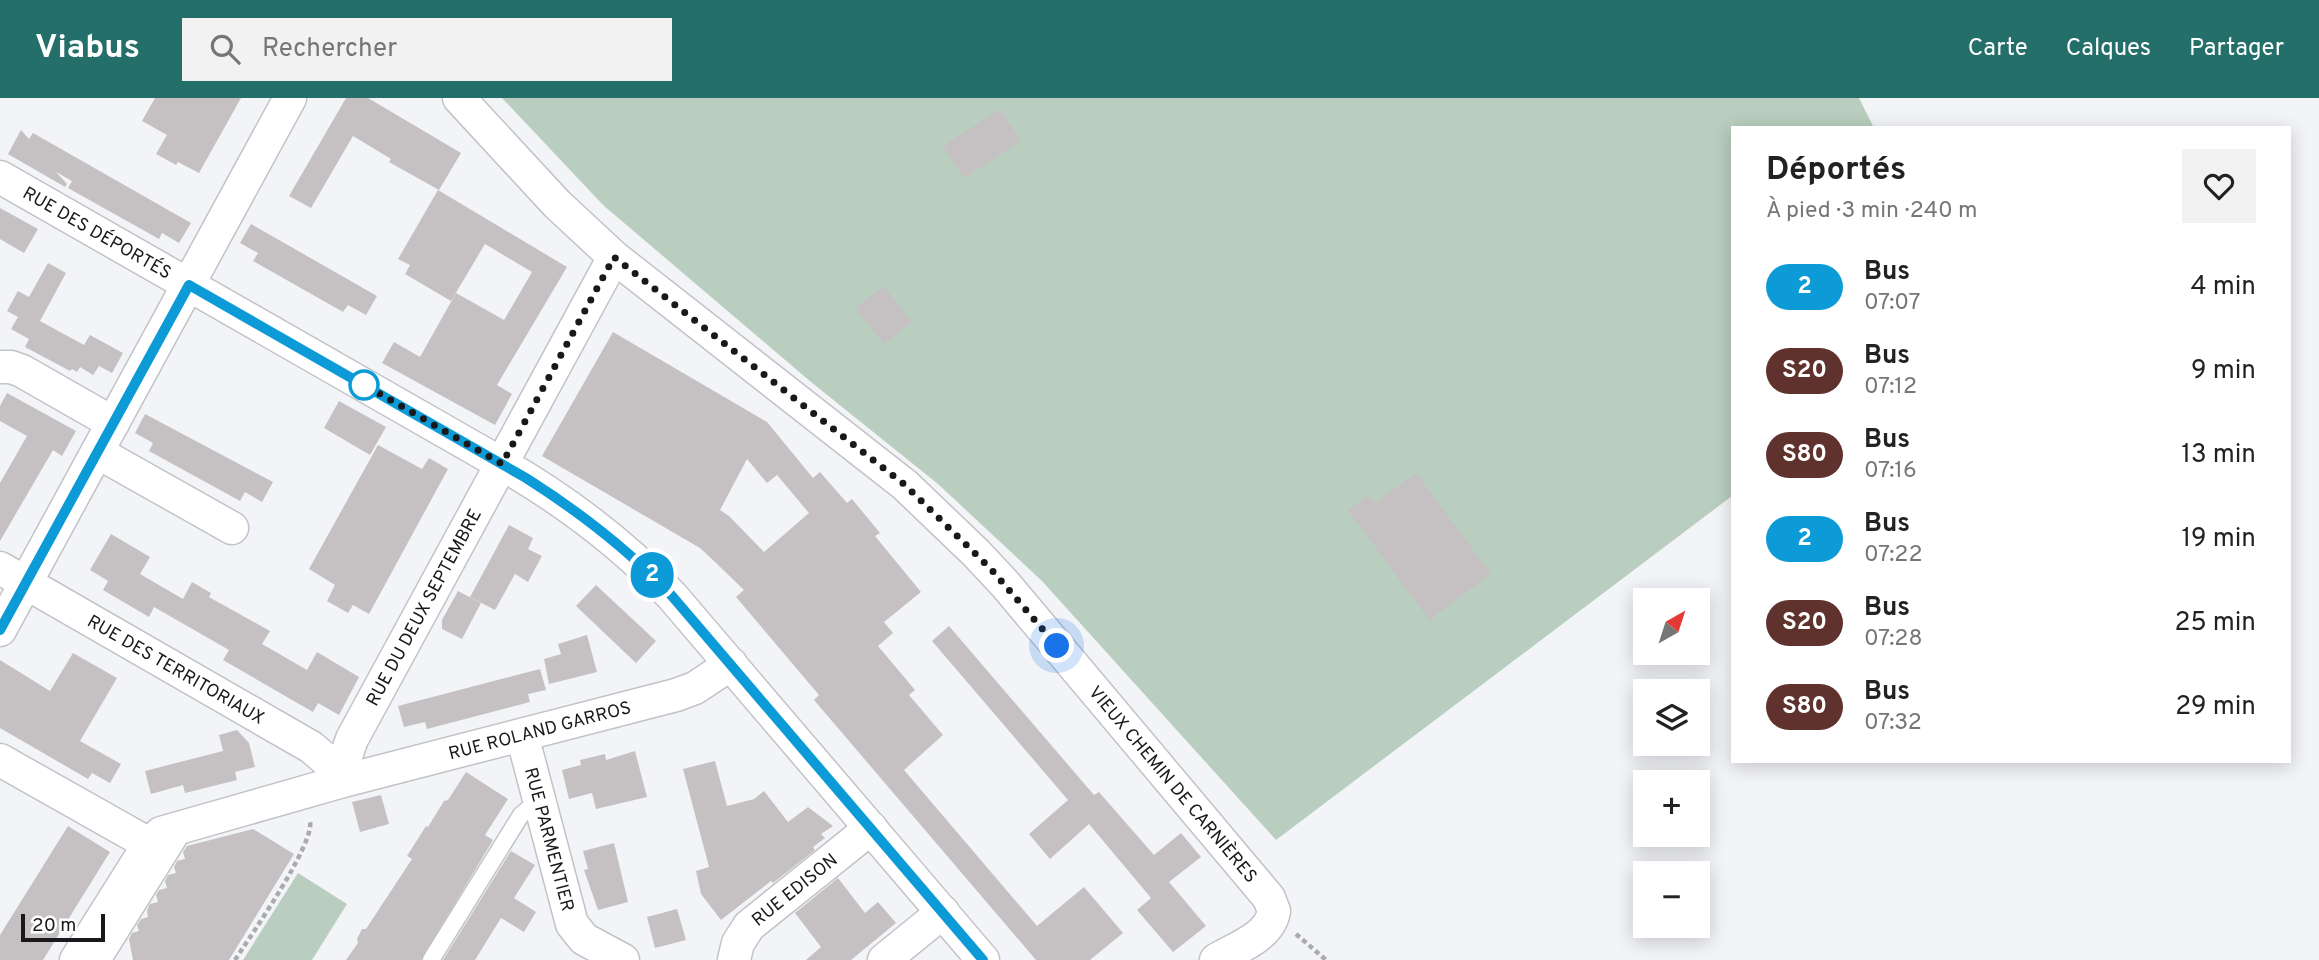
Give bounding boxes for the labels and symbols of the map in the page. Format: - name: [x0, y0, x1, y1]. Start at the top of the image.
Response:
- street label: RUE DES DÉPORTÉS: [18, 182, 175, 286]
- unlabelled marker: [349, 370, 379, 400]
- street label: RUE DU DEUX SEPTEMBRE: [362, 505, 488, 711]
- line badge: 2: [629, 552, 675, 598]
- north arrow: [1633, 588, 1710, 665]
- street label: RUE DES TERRITORIAUX: [83, 611, 268, 731]
- your location: [1039, 628, 1074, 663]
- street label: VIEUX CHEMIN DE CARNIÈRES: [1083, 682, 1261, 888]
- street label: RUE ROLAND GARROS: [446, 697, 634, 766]
- street label: RUE PARMENTIER: [518, 765, 578, 915]
- street label: RUE EDISON: [748, 849, 843, 932]
- scale bar: [21, 911, 105, 943]

